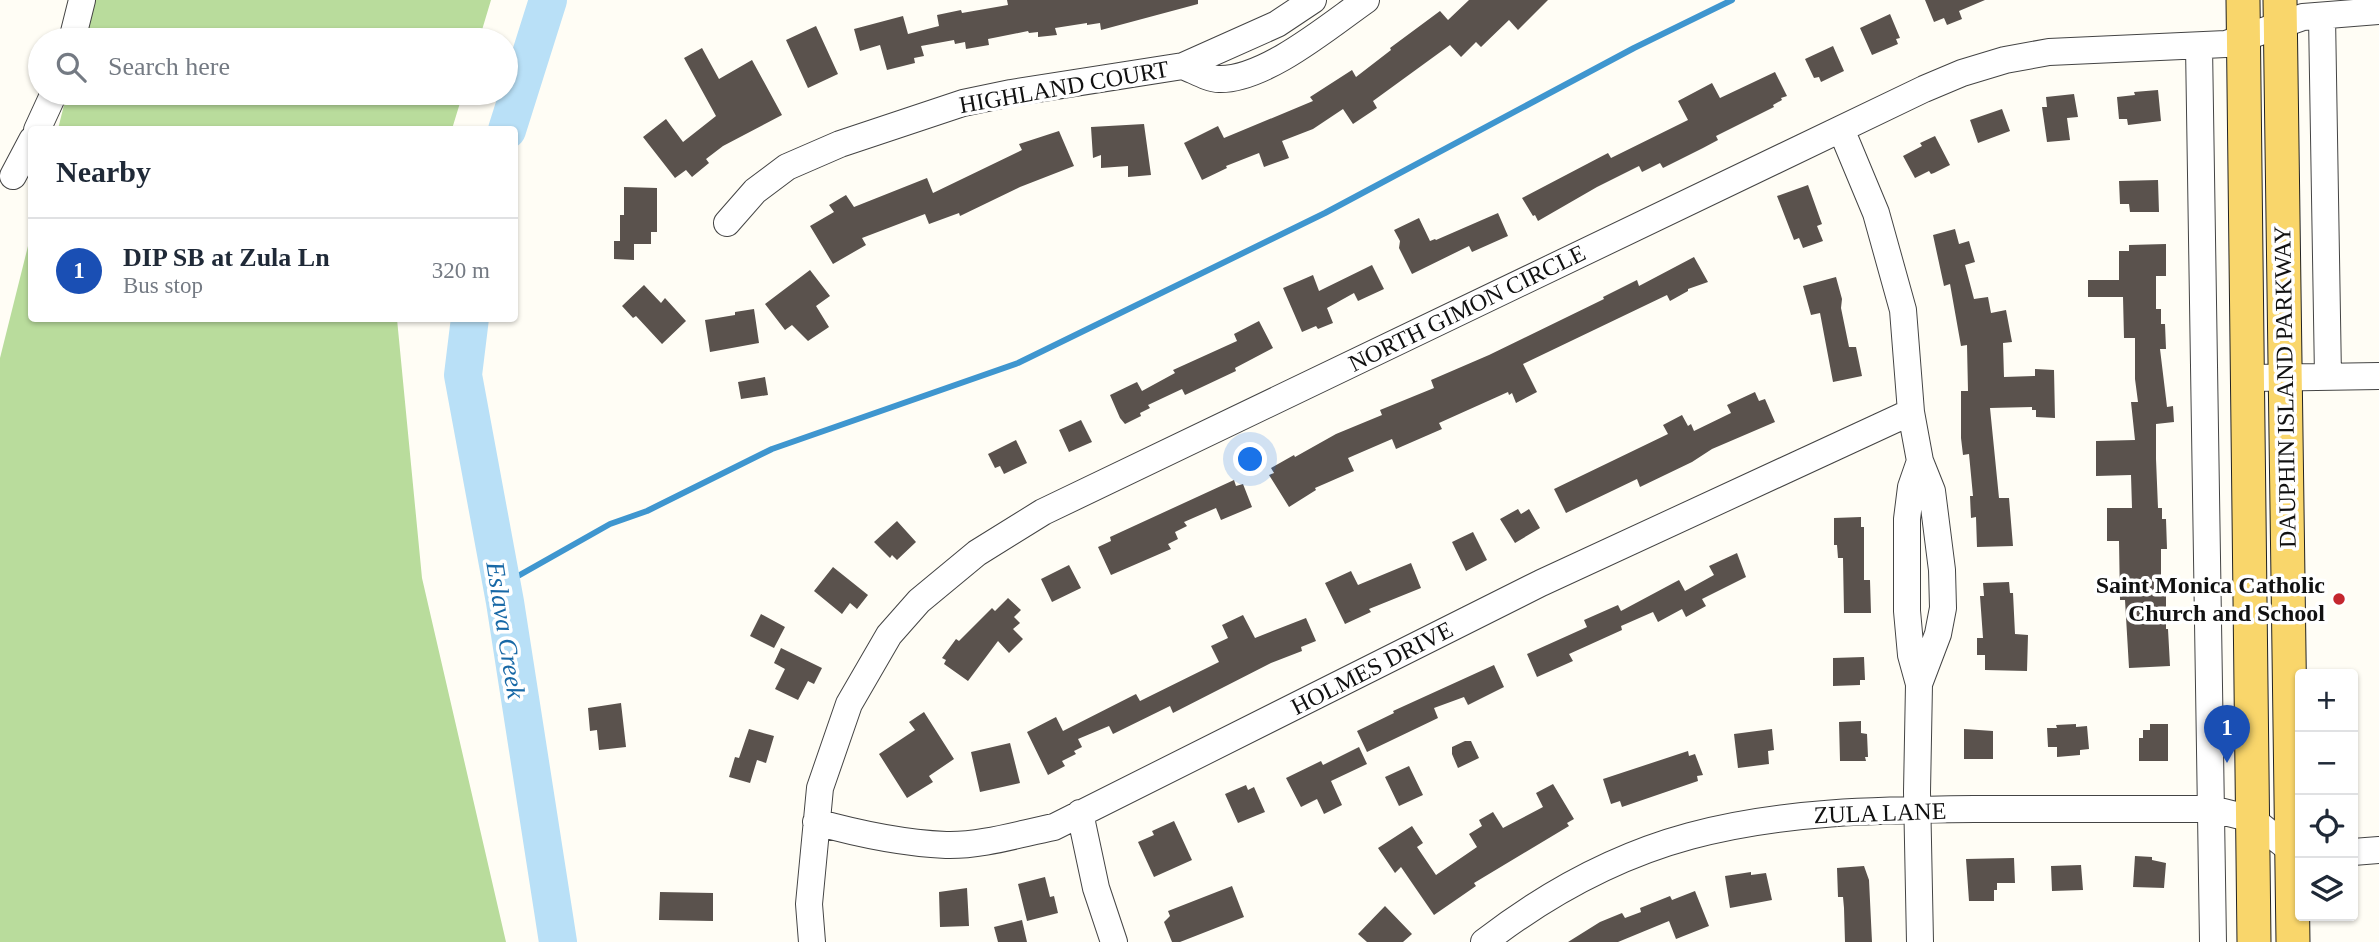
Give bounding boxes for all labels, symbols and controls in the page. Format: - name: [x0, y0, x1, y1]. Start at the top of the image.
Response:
- search box: [28, 28, 518, 105]
- icon: search: [52, 48, 90, 86]
- text: Search here: [108, 52, 230, 81]
- street label: HIGHLAND COURT: [957, 56, 1171, 118]
- text: Nearby: [56, 155, 151, 188]
- street label: DAUPHIN ISLAND PARKWAY: [2269, 226, 2301, 548]
- street label: NORTH GIMON CIRCLE: [1345, 239, 1589, 377]
- text: DIP SB at Zula Ln: [123, 243, 330, 272]
- text: 1: [73, 258, 85, 283]
- text: 320 m: [432, 258, 490, 283]
- text: Bus stop: [123, 273, 203, 298]
- your location: [1233, 442, 1267, 476]
- water label: Eslava Creek: [480, 558, 531, 701]
- place label: Saint Monica Catholic Church and School: [2096, 572, 2325, 626]
- marker: Saint Monica Catholic Church and School: [2331, 591, 2347, 607]
- street label: HOLMES DRIVE: [1287, 616, 1457, 720]
- map controls: [2295, 669, 2358, 921]
- button: +: [2295, 669, 2358, 732]
- pin: 1: [2204, 705, 2250, 763]
- button: −: [2295, 732, 2358, 795]
- button: locate: [2295, 795, 2358, 858]
- street label: ZULA LANE: [1813, 798, 1947, 828]
- button: layers: [2295, 858, 2358, 921]

